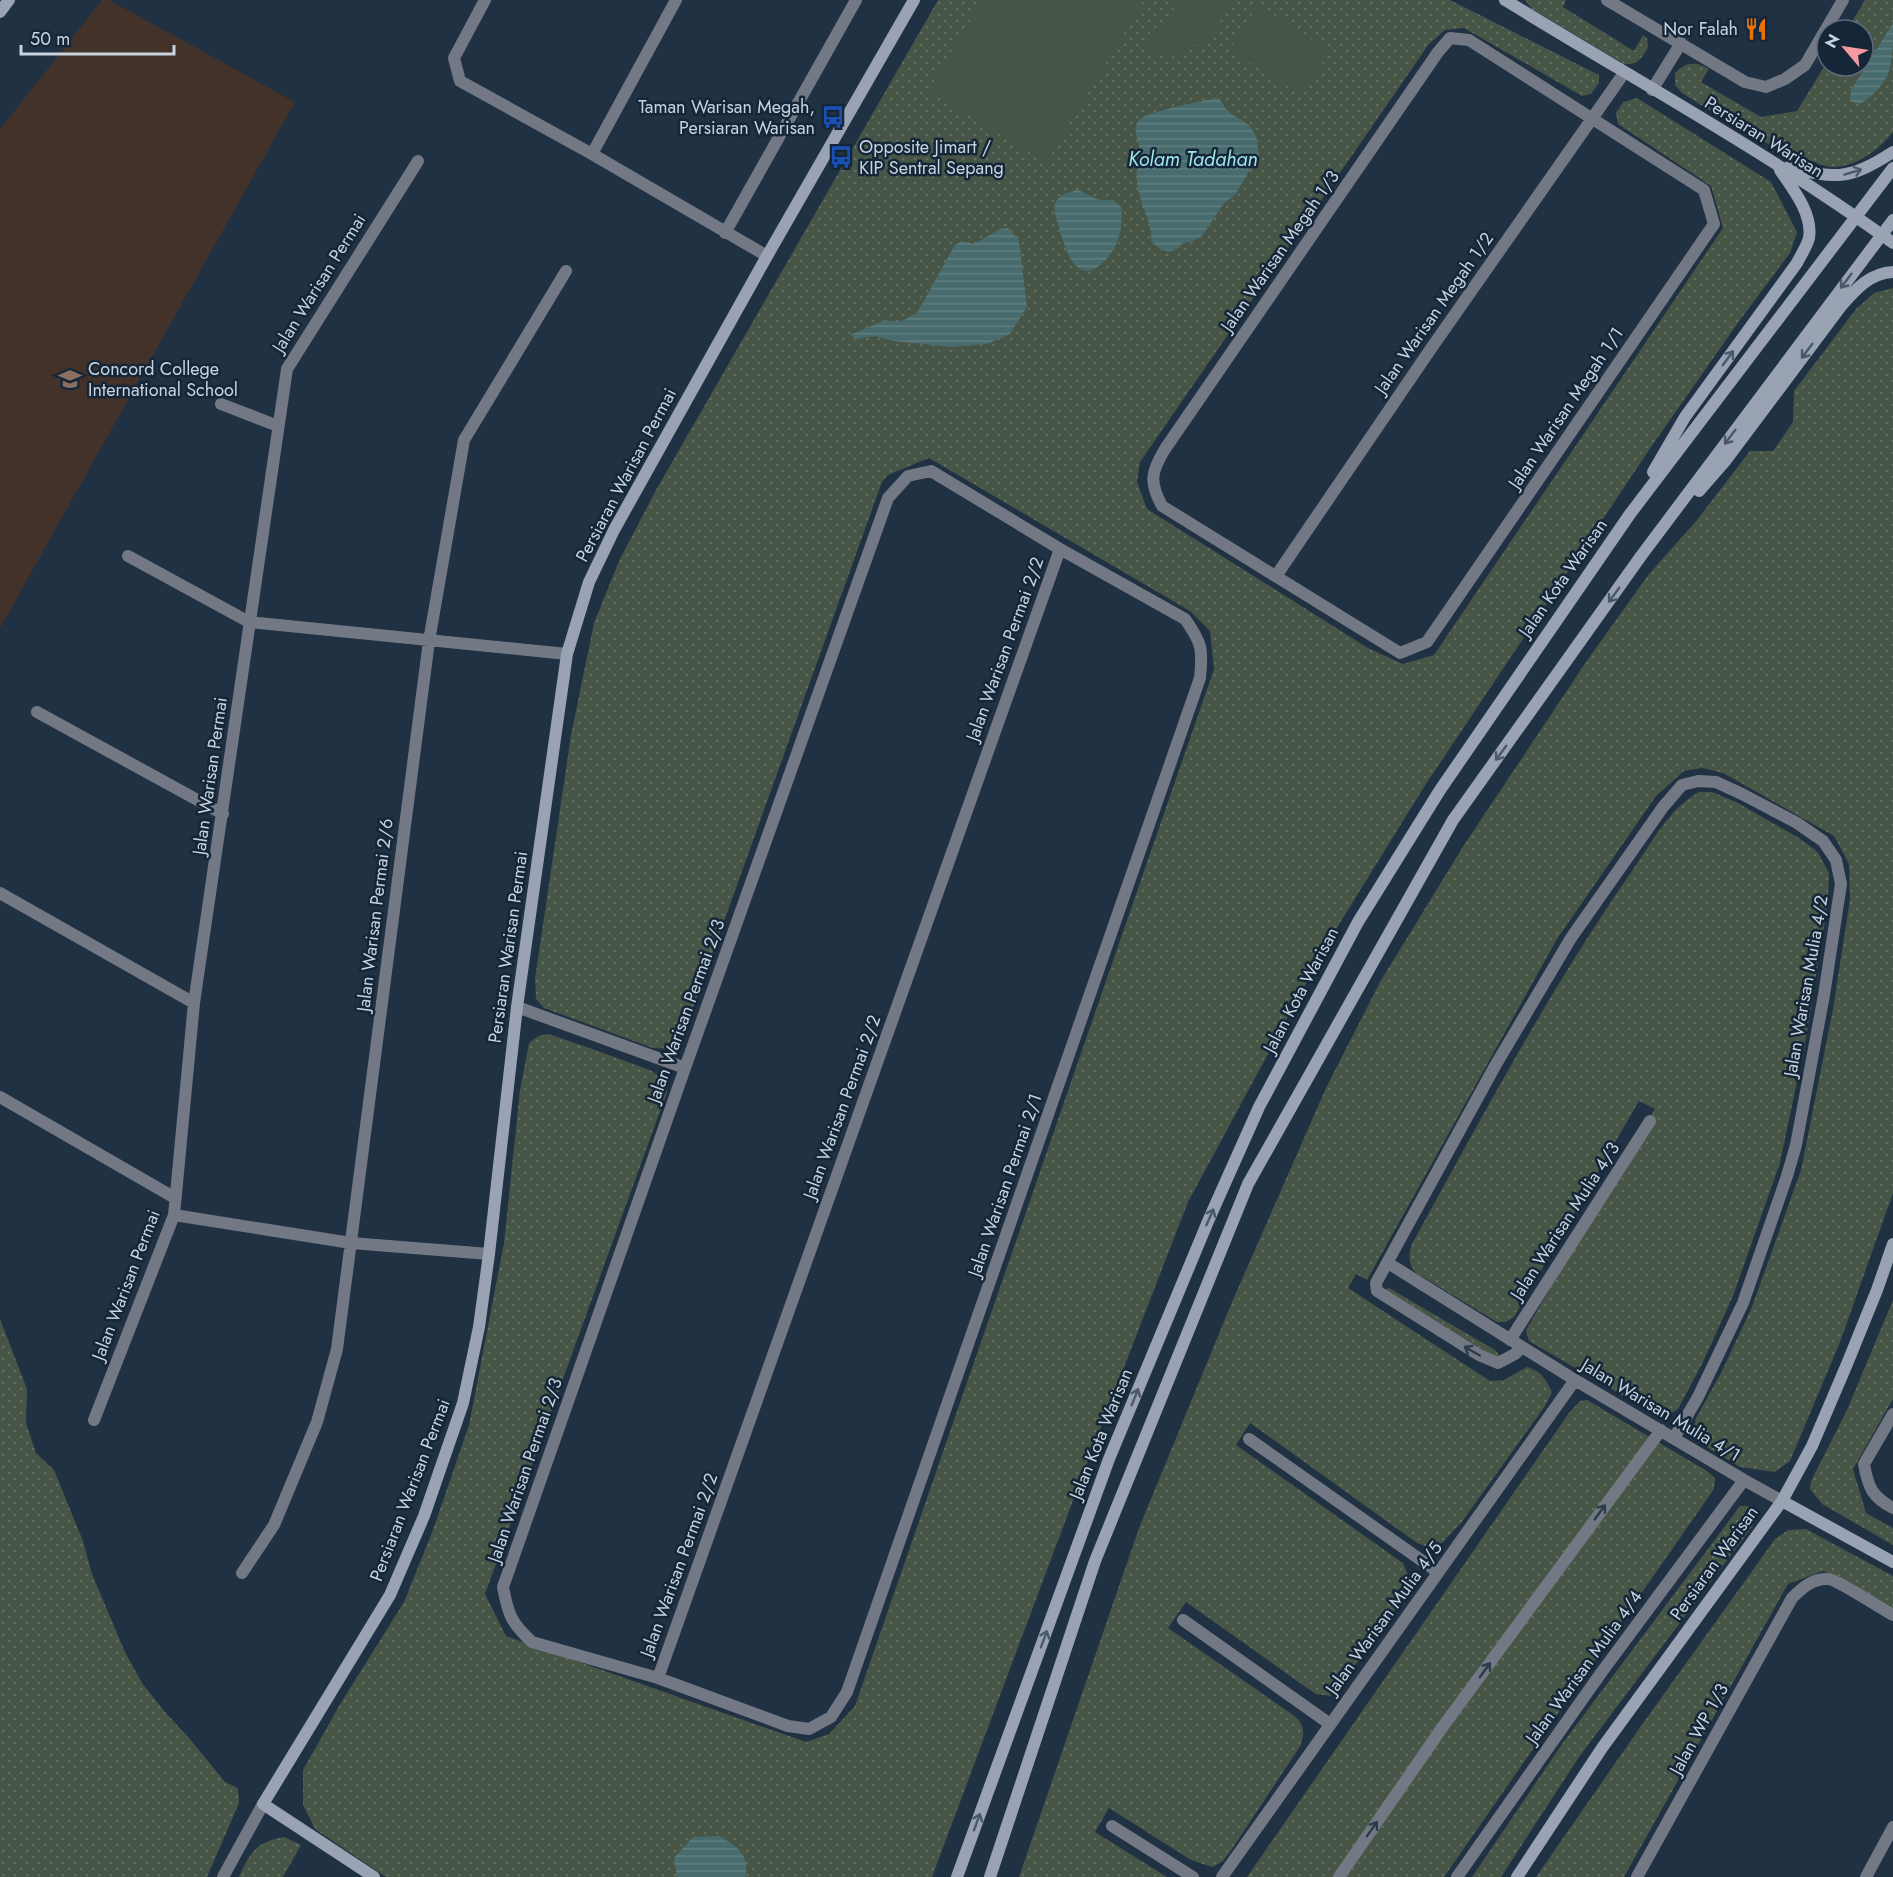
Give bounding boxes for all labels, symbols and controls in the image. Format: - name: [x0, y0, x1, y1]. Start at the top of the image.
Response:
- place label: Nor Falah: [1663, 16, 1738, 42]
- restaurant icon: Nor Falah: [1743, 16, 1769, 42]
- scale bar: [21, 18, 174, 56]
- north arrow: [1815, 18, 1875, 78]
- text: 50 m: [30, 26, 70, 52]
- text: N: [1819, 30, 1845, 52]
- street label: Persiaran Warisan: [1699, 90, 1829, 184]
- place label: Taman Warisan Megah, Persiaran Warisan: [638, 94, 815, 141]
- bus stop icon: Taman Warisan Megah, Persiaran Warisan: [820, 104, 846, 130]
- place label: Opposite Jimart / KIP Sentral Sepang: [859, 134, 1004, 181]
- bus stop icon: Opposite Jimart / KIP Sentral Sepang: [828, 144, 854, 170]
- water label: Kolam Tadahan: [1128, 145, 1258, 174]
- street label: Jalan Warisan Megah 1/3: [1213, 165, 1346, 339]
- one-way arrow: [1843, 166, 1862, 177]
- street label: Jalan Warisan Permai: [265, 209, 372, 359]
- street label: Jalan Warisan Megah 1/2: [1367, 227, 1500, 401]
- one-way arrow: [1840, 273, 1853, 289]
- street label: Jalan Warisan Megah 1/1: [1501, 322, 1630, 496]
- one-way arrow: [1801, 343, 1814, 359]
- one-way arrow: [1722, 351, 1734, 367]
- place label: Concord College International School: [88, 356, 238, 403]
- school or university icon: Concord College International School: [57, 366, 83, 392]
- street label: Persiaran Warisan Permai: [569, 383, 683, 567]
- one-way arrow: [1723, 429, 1736, 445]
- street label: Jalan Kota Warisan: [1511, 513, 1614, 644]
- street label: Jalan Warisan Permai 2/2: [959, 553, 1050, 747]
- one-way arrow: [1608, 586, 1620, 602]
- street label: Jalan Warisan Permai: [186, 695, 234, 859]
- one-way arrow: [1495, 745, 1507, 761]
- street label: Jalan Warisan Permai 2/6: [350, 817, 400, 1015]
- street label: Persiaran Warisan Permai: [482, 849, 534, 1045]
- street label: Jalan Warisan Mulia 4/2: [1777, 893, 1835, 1081]
- street label: Jalan Warisan Permai 2/3: [640, 915, 731, 1108]
- street label: Jalan Kota Warisan: [1256, 922, 1345, 1059]
- street label: Jalan Warisan Permai 2/2: [796, 1011, 887, 1205]
- street label: Jalan Warisan Permai 2/1: [961, 1090, 1049, 1282]
- street label: Jalan Warisan Mulia 4/3: [1503, 1137, 1626, 1307]
- street label: Jalan Warisan Permai: [85, 1206, 167, 1366]
- one-way arrow: [1205, 1209, 1216, 1227]
- one-way arrow: [1464, 1344, 1481, 1356]
- street label: Jalan Warisan Mulia 4/1: [1575, 1351, 1746, 1468]
- street label: Jalan Kota Warisan: [1062, 1365, 1139, 1505]
- street label: Jalan Warisan Permai 2/3: [481, 1374, 569, 1568]
- one-way arrow: [1130, 1389, 1141, 1407]
- street label: Persiaran Warisan Permai: [363, 1395, 457, 1585]
- street label: Jalan Warisan Permai 2/2: [633, 1469, 724, 1663]
- street label: Persiaran Warisan: [1664, 1500, 1764, 1626]
- one-way arrow: [1594, 1505, 1606, 1521]
- street label: Jalan Warisan Mulia 4/5: [1318, 1536, 1449, 1702]
- street label: Jalan Warisan Mulia 4/4: [1518, 1585, 1649, 1751]
- one-way arrow: [1039, 1630, 1050, 1648]
- one-way arrow: [1479, 1662, 1491, 1678]
- street label: Jalan WP 1/3: [1662, 1678, 1735, 1781]
- one-way arrow: [973, 1813, 984, 1832]
- one-way arrow: [1366, 1821, 1378, 1838]

